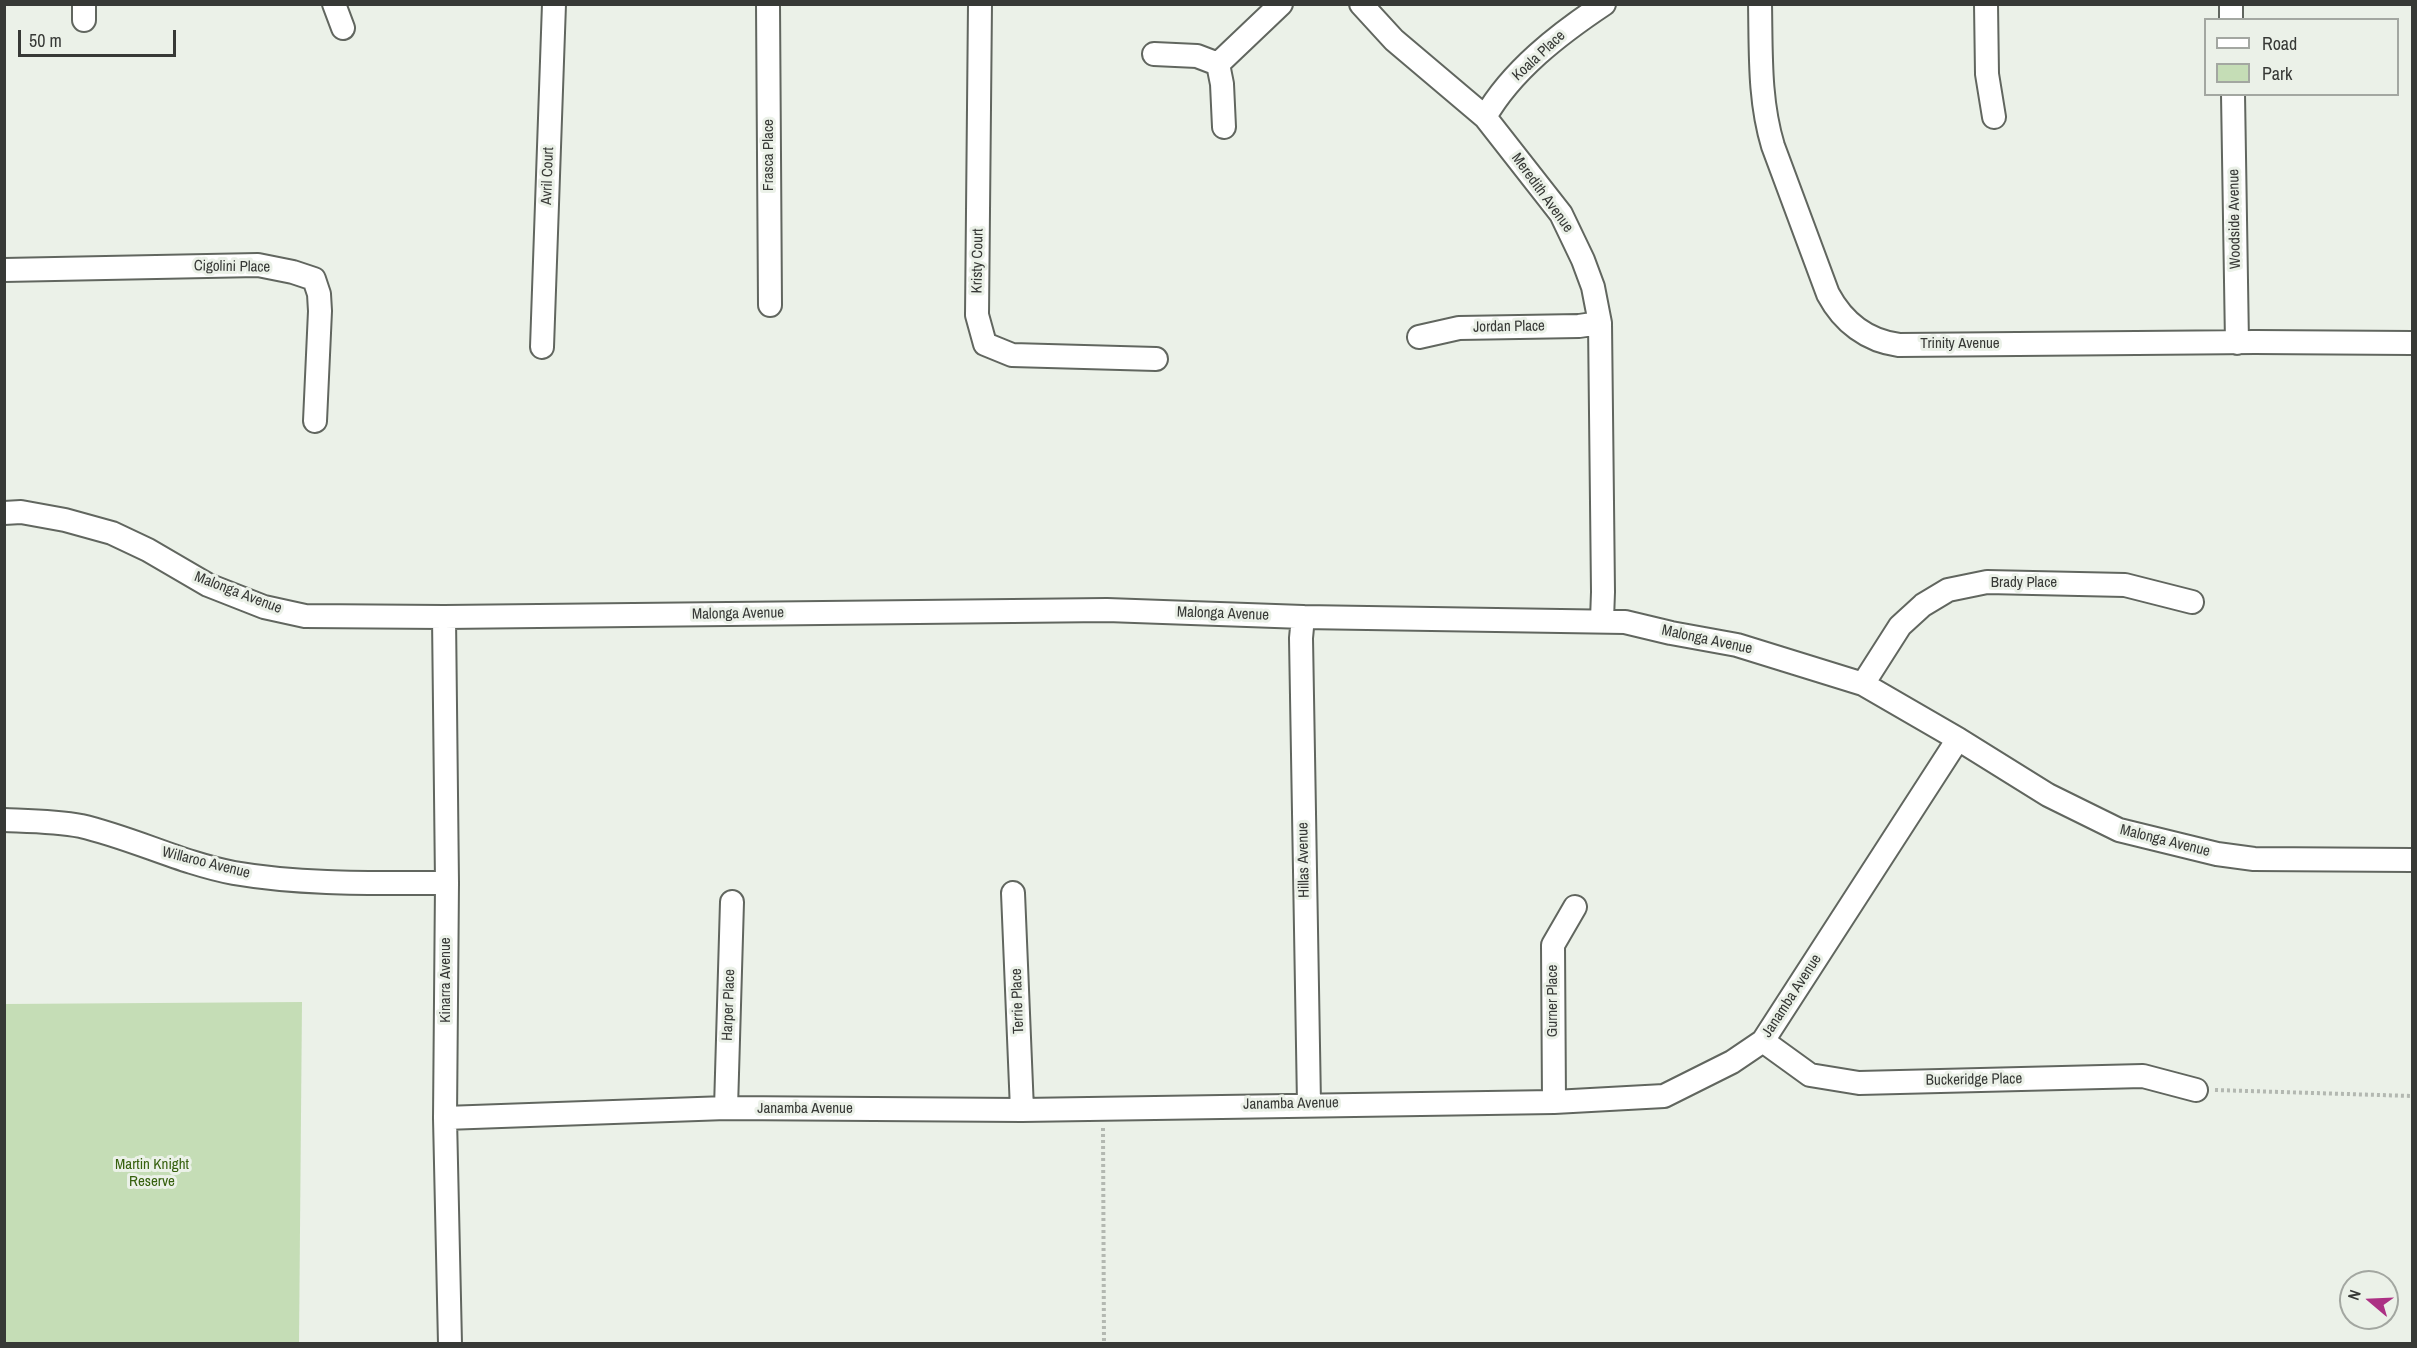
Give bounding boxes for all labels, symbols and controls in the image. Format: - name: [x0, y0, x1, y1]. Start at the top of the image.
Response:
- scale bar: [21, 18, 178, 56]
- legend: [2204, 18, 2399, 96]
- street label: Koala Place: [1509, 27, 1569, 85]
- text: 50 m: [29, 28, 62, 53]
- text: Road: [2262, 31, 2297, 56]
- text: Park: [2262, 61, 2292, 86]
- street label: Frasca Place: [760, 119, 778, 191]
- street label: Avril Court: [538, 147, 558, 205]
- street label: Meredith Avenue: [1507, 150, 1577, 236]
- street label: Woodside Avenue: [2225, 169, 2245, 269]
- street label: Kristy Court: [968, 228, 988, 294]
- street label: Cigolini Place: [194, 257, 270, 277]
- street label: Jordan Place: [1473, 317, 1545, 337]
- street label: Trinity Avenue: [1920, 335, 2000, 353]
- street label: Malonga Avenue: [192, 568, 284, 618]
- street label: Brady Place: [1991, 574, 2057, 592]
- street label: Malonga Avenue: [1177, 603, 1269, 625]
- street label: Malonga Avenue: [692, 604, 784, 624]
- street label: Malonga Avenue: [1660, 622, 1754, 658]
- street label: Malonga Avenue: [2118, 821, 2212, 861]
- street label: Hillas Avenue: [1294, 822, 1314, 898]
- street label: Willaroo Avenue: [160, 843, 252, 883]
- street label: Kinarra Avenue: [437, 937, 455, 1023]
- street label: Janamba Avenue: [1758, 951, 1826, 1041]
- street label: Gurner Place: [1544, 965, 1562, 1037]
- street label: Terrie Place: [1008, 968, 1028, 1034]
- street label: Harper Place: [719, 969, 739, 1041]
- street label: Buckeridge Place: [1926, 1070, 2022, 1090]
- street label: Janamba Avenue: [1243, 1094, 1339, 1114]
- street label: Janamba Avenue: [757, 1100, 853, 1118]
- park label: Martin Knight Reserve: [115, 1156, 189, 1191]
- north arrow: [2339, 1270, 2399, 1330]
- text: N: [2342, 1287, 2366, 1303]

